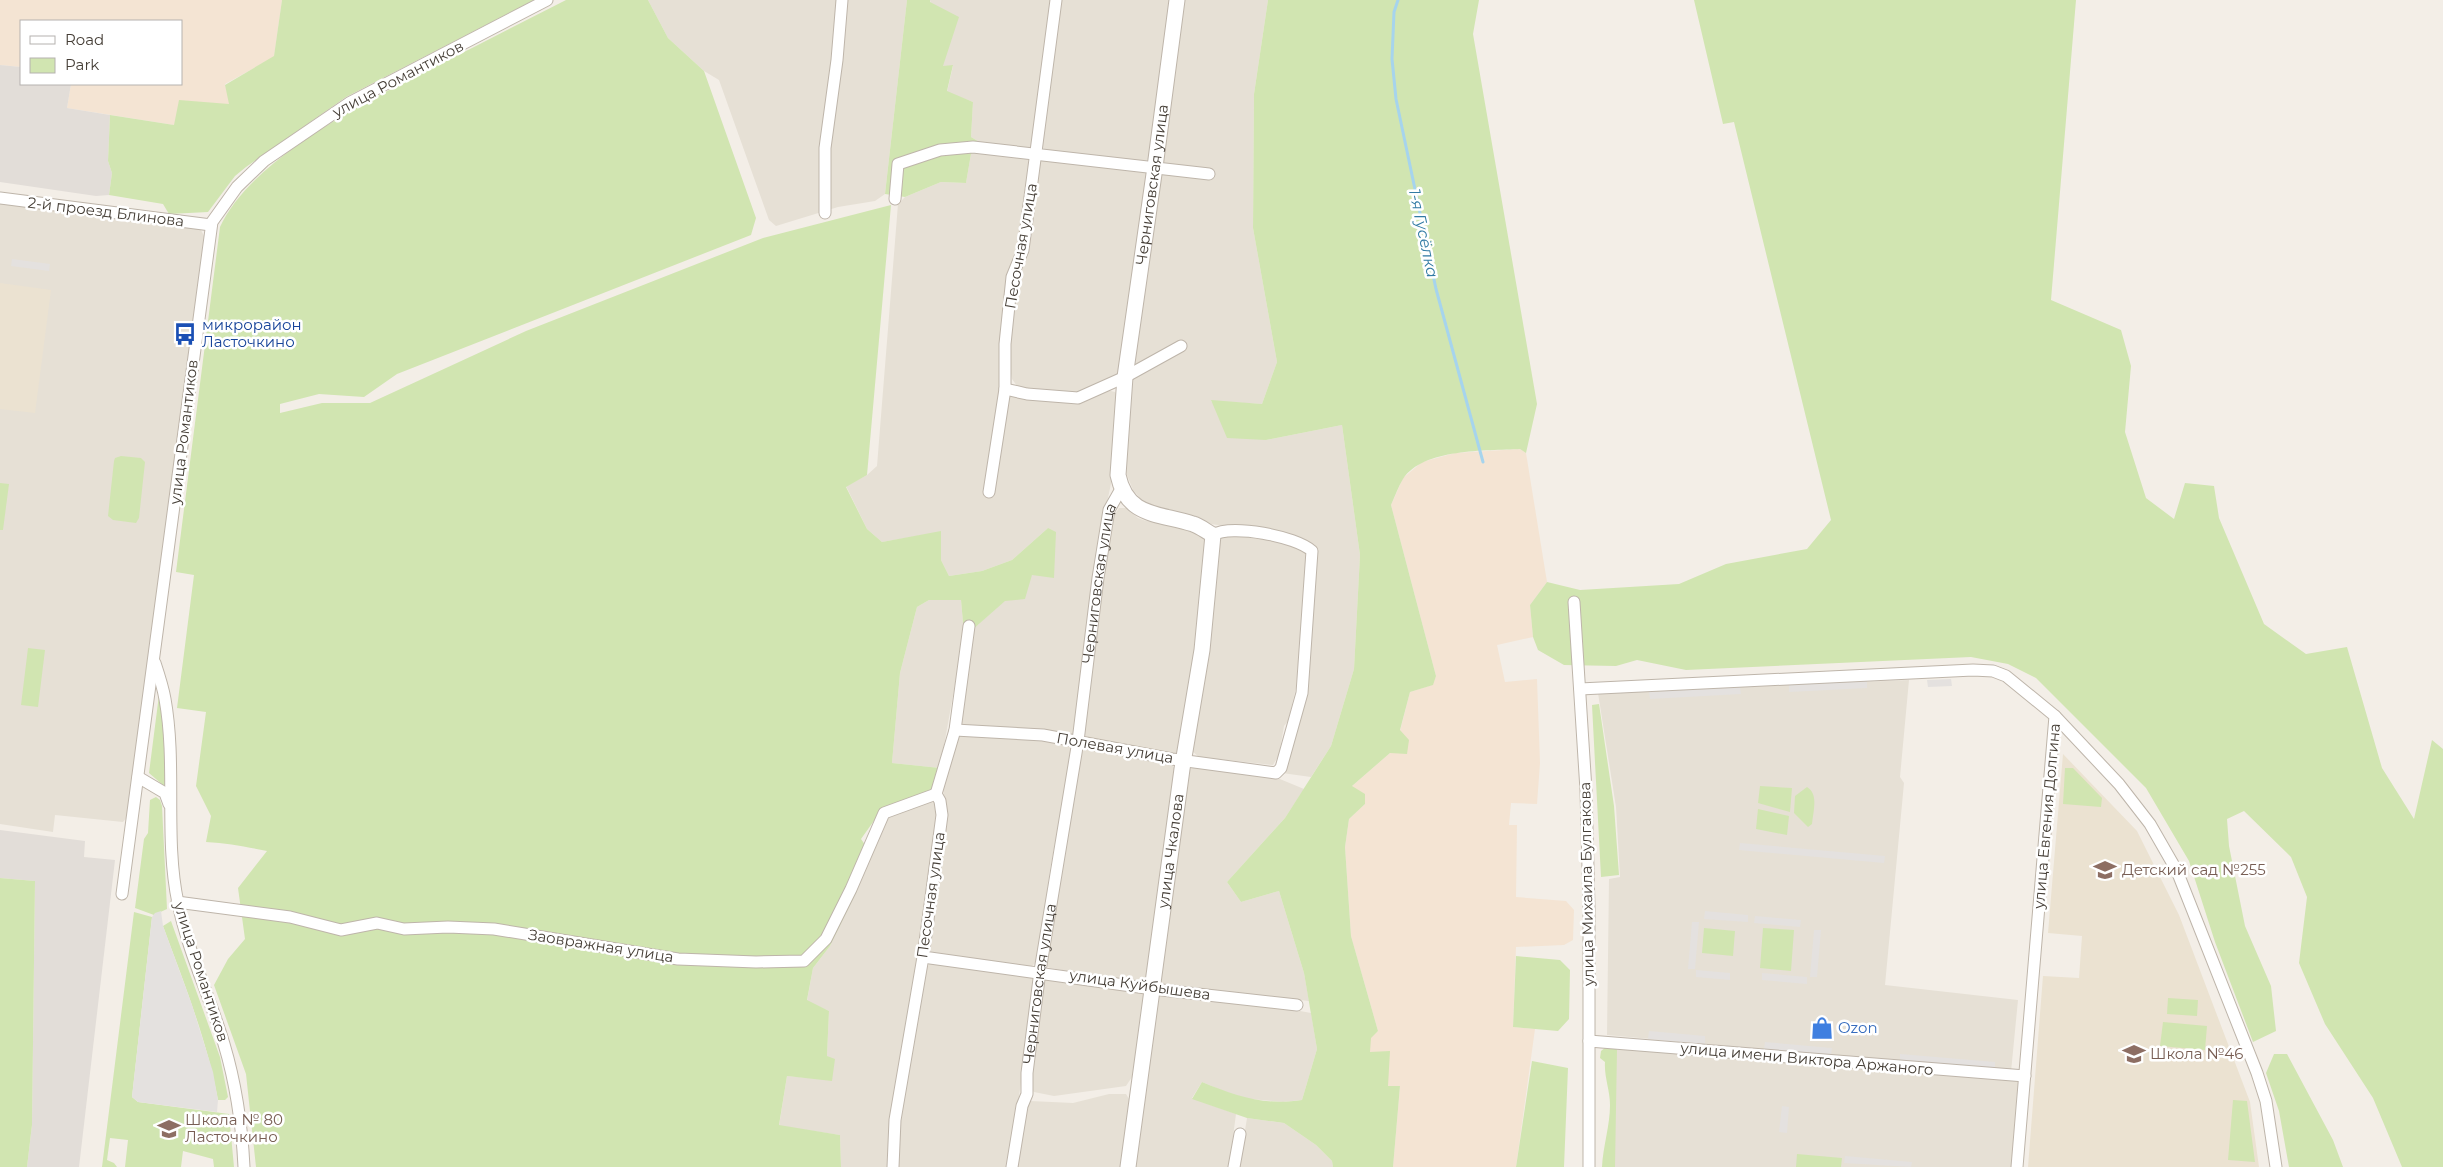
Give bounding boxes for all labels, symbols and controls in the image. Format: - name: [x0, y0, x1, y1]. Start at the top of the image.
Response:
- legend: [20, 20, 182, 85]
- text: Road: [65, 30, 104, 49]
- street label: улица Романтиков: [328, 36, 467, 122]
- text: Park: [65, 55, 99, 74]
- street label: Черниговская улица: [1131, 103, 1172, 266]
- street label: Песочная улица: [1000, 182, 1041, 310]
- water label: 1-я Гусёлка: [1405, 187, 1442, 279]
- street label: 2-й проезд Блинова: [27, 192, 185, 231]
- place label: микрорайон Ласточкино: [202, 315, 302, 351]
- bus stop icon: микрорайон Ласточкино: [172, 321, 198, 347]
- street label: улица Романтиков: [165, 358, 202, 507]
- street label: Черниговская улица: [1078, 499, 1120, 664]
- street label: улица Евгения Долгина: [2029, 722, 2064, 911]
- street label: Полевая улица: [1055, 728, 1175, 767]
- street label: улица Михаила Булгакова: [1575, 782, 1598, 987]
- street label: улица Чкалова: [1153, 792, 1188, 910]
- street label: Песочная улица: [912, 831, 949, 959]
- school or university icon: Детский сад №255: [2092, 857, 2118, 883]
- place label: Детский сад №255: [2122, 860, 2266, 879]
- street label: улица Романтиков: [170, 899, 233, 1044]
- street label: Черниговская улица: [1018, 902, 1060, 1065]
- street label: Заовражная улица: [527, 925, 675, 966]
- street label: улица Куйбышева: [1067, 965, 1212, 1004]
- shop icon: Ozon: [1809, 1015, 1835, 1041]
- place label: Ozon: [1838, 1018, 1878, 1037]
- street label: улица имени Виктора Аржаного: [1679, 1038, 1934, 1079]
- school or university icon: Школа №46: [2121, 1041, 2147, 1067]
- place label: Школа №46: [2150, 1044, 2243, 1063]
- place label: Школа № 80 Ласточкино: [185, 1110, 283, 1146]
- school or university icon: Школа № 80 Ласточкино: [156, 1116, 182, 1142]

